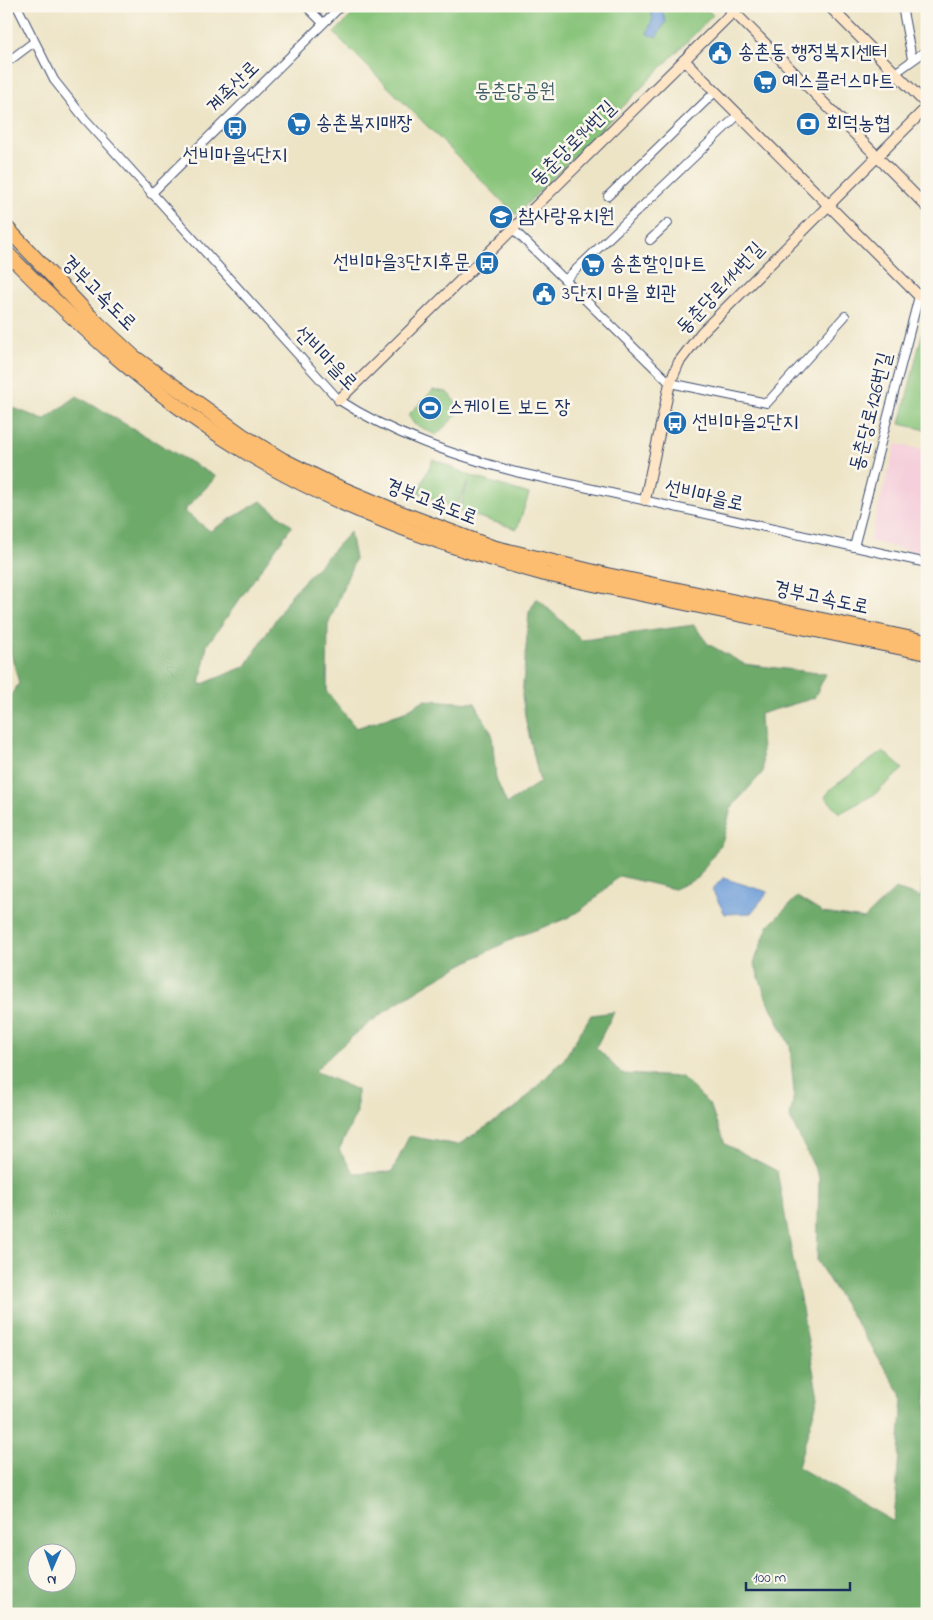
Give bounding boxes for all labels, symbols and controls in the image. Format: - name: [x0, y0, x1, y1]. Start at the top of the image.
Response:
- place label: 송촌동 행정복지센터: [738, 39, 888, 68]
- public building icon: 송촌동 행정복지센터: [707, 40, 733, 66]
- street label: 계족산로: [201, 55, 267, 121]
- place label: 예스플러스마트: [782, 68, 895, 97]
- supermarket icon: 예스플러스마트: [752, 69, 778, 95]
- park label: 동춘당공원: [475, 78, 555, 107]
- street label: 동춘당로94번길: [525, 95, 623, 193]
- place label: 송촌복지매장: [316, 110, 413, 139]
- place label: 회덕농협: [826, 110, 890, 139]
- supermarket icon: 송촌복지매장: [286, 111, 312, 137]
- bank icon: 회덕농협: [795, 111, 821, 137]
- bus stop icon: 선비마을4단지: [222, 115, 248, 141]
- place label: 선비마을4단지: [183, 142, 287, 171]
- place label: 참사랑유치원: [518, 203, 615, 232]
- school or university icon: 참사랑유치원: [488, 204, 514, 230]
- street label: 동춘당로114번길: [670, 236, 772, 342]
- place label: 선비마을3단지후문: [333, 249, 470, 278]
- street label: 경부고속도로: [54, 250, 142, 338]
- bus stop icon: 선비마을3단지후문: [474, 250, 500, 276]
- place label: 송촌할인마트: [610, 251, 707, 280]
- supermarket icon: 송촌할인마트: [580, 252, 606, 278]
- place label: 3단지 마을 회관: [562, 280, 677, 309]
- public building icon: 3단지 마을 회관: [531, 281, 557, 307]
- street label: 선비마을로: [287, 320, 363, 398]
- street label: 동춘당로126번길: [843, 349, 901, 475]
- place label: 스케이트 보드 장: [448, 394, 571, 423]
- sports icon: 스케이트 보드 장: [417, 395, 443, 421]
- place label: 선비마을2단지: [692, 409, 799, 438]
- bus stop icon: 선비마을2단지: [662, 410, 688, 436]
- street label: 경부고속도로: [381, 472, 481, 534]
- street label: 선비마을로: [662, 474, 746, 520]
- street label: 경부고속도로: [771, 575, 871, 623]
- north arrow: [28, 1542, 78, 1592]
- scale bar: [746, 1560, 849, 1592]
- text: 100 m: [753, 1567, 786, 1589]
- text: N: [47, 1569, 57, 1590]

